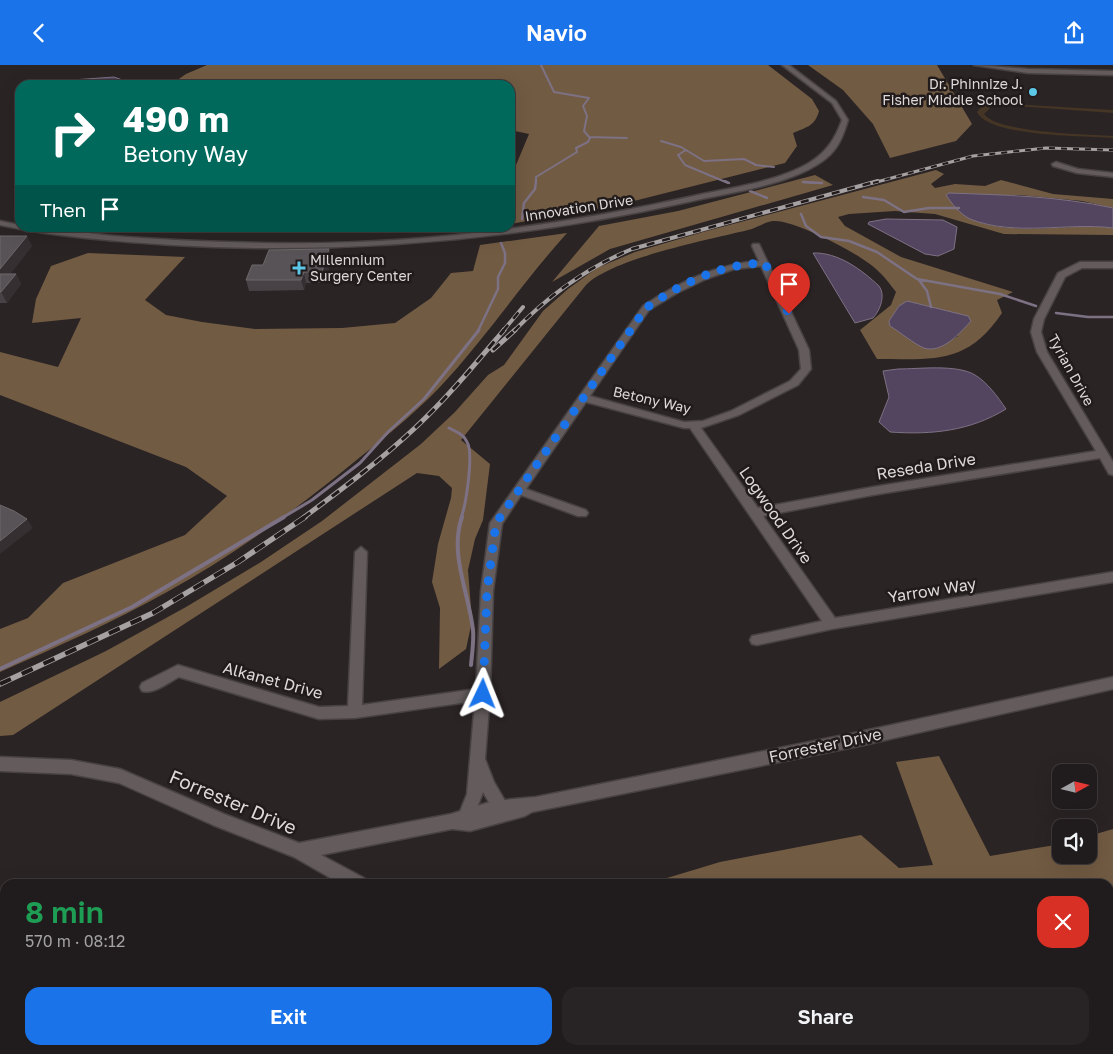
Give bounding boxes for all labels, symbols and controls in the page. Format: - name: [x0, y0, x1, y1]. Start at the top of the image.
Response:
- icon: back: [25, 19, 53, 47]
- text: Navio: [526, 19, 587, 46]
- icon: share: [1060, 19, 1088, 47]
- place label: Dr. Phinnize J. Fisher Middle School: [882, 75, 1023, 108]
- marker: Dr. Phinnize J. Fisher Middle School: [1027, 86, 1039, 98]
- text: 490 m: [123, 98, 229, 140]
- icon: right: [40, 100, 105, 165]
- text: Betony Way: [123, 140, 248, 167]
- street label: Innovation Drive: [524, 191, 634, 224]
- icon: arrive: [96, 195, 124, 223]
- text: Then: [40, 198, 86, 221]
- place label: Millennium Surgery Center: [310, 251, 413, 284]
- marker: Millennium Surgery Center: [292, 261, 306, 275]
- pin: [768, 263, 810, 314]
- icon: arrive: [775, 270, 803, 298]
- street label: Tyrian Drive: [1045, 331, 1098, 409]
- street label: Betony Way: [611, 382, 693, 417]
- street label: Reseda Drive: [875, 448, 977, 484]
- street label: Logwood Drive: [735, 463, 817, 567]
- street label: Yarrow Way: [886, 573, 978, 607]
- street label: Alkanet Drive: [221, 657, 325, 703]
- position arrow: [456, 667, 508, 719]
- street label: Forrester Drive: [767, 723, 883, 767]
- street label: Forrester Drive: [166, 764, 300, 839]
- north arrow: [1052, 764, 1098, 809]
- map controls: [1052, 764, 1097, 864]
- button: sound: [1052, 819, 1097, 864]
- text: 8 min: [25, 894, 104, 930]
- button: close: [1037, 896, 1089, 948]
- text: 570 m · 08:12: [25, 931, 125, 951]
- button: Exit: [25, 987, 552, 1045]
- button: Share: [562, 987, 1089, 1045]

